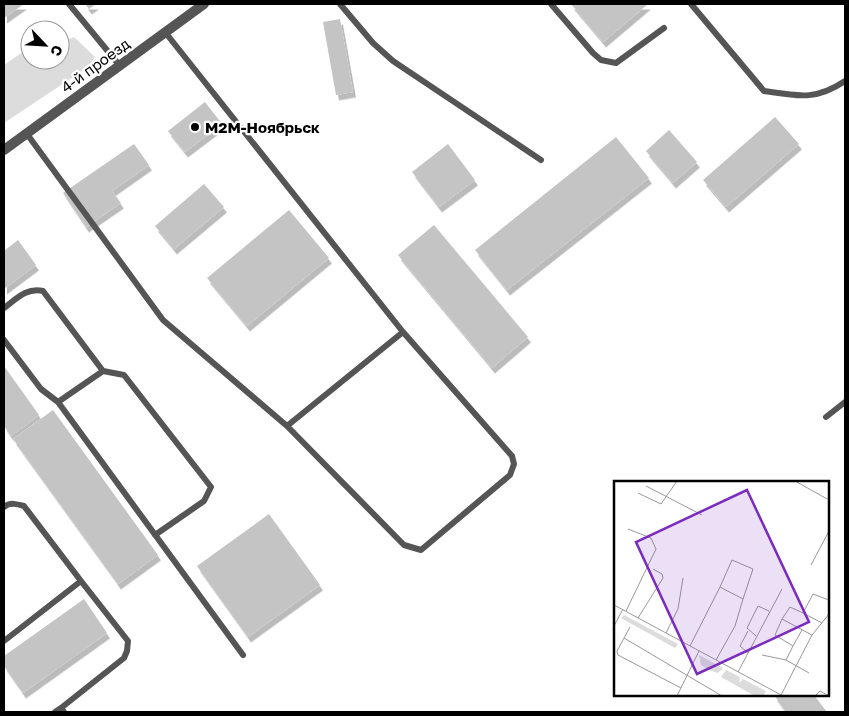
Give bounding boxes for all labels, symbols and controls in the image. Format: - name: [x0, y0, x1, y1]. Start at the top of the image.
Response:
- north arrow: [20, 20, 70, 70]
- street label: 4-й проезд: [57, 34, 133, 96]
- text: С: [47, 43, 67, 59]
- place label: М2М-Ноябрьск: [205, 118, 320, 136]
- marker: М2М-Ноябрьск: [189, 121, 201, 133]
- inset map: [614, 481, 829, 696]

